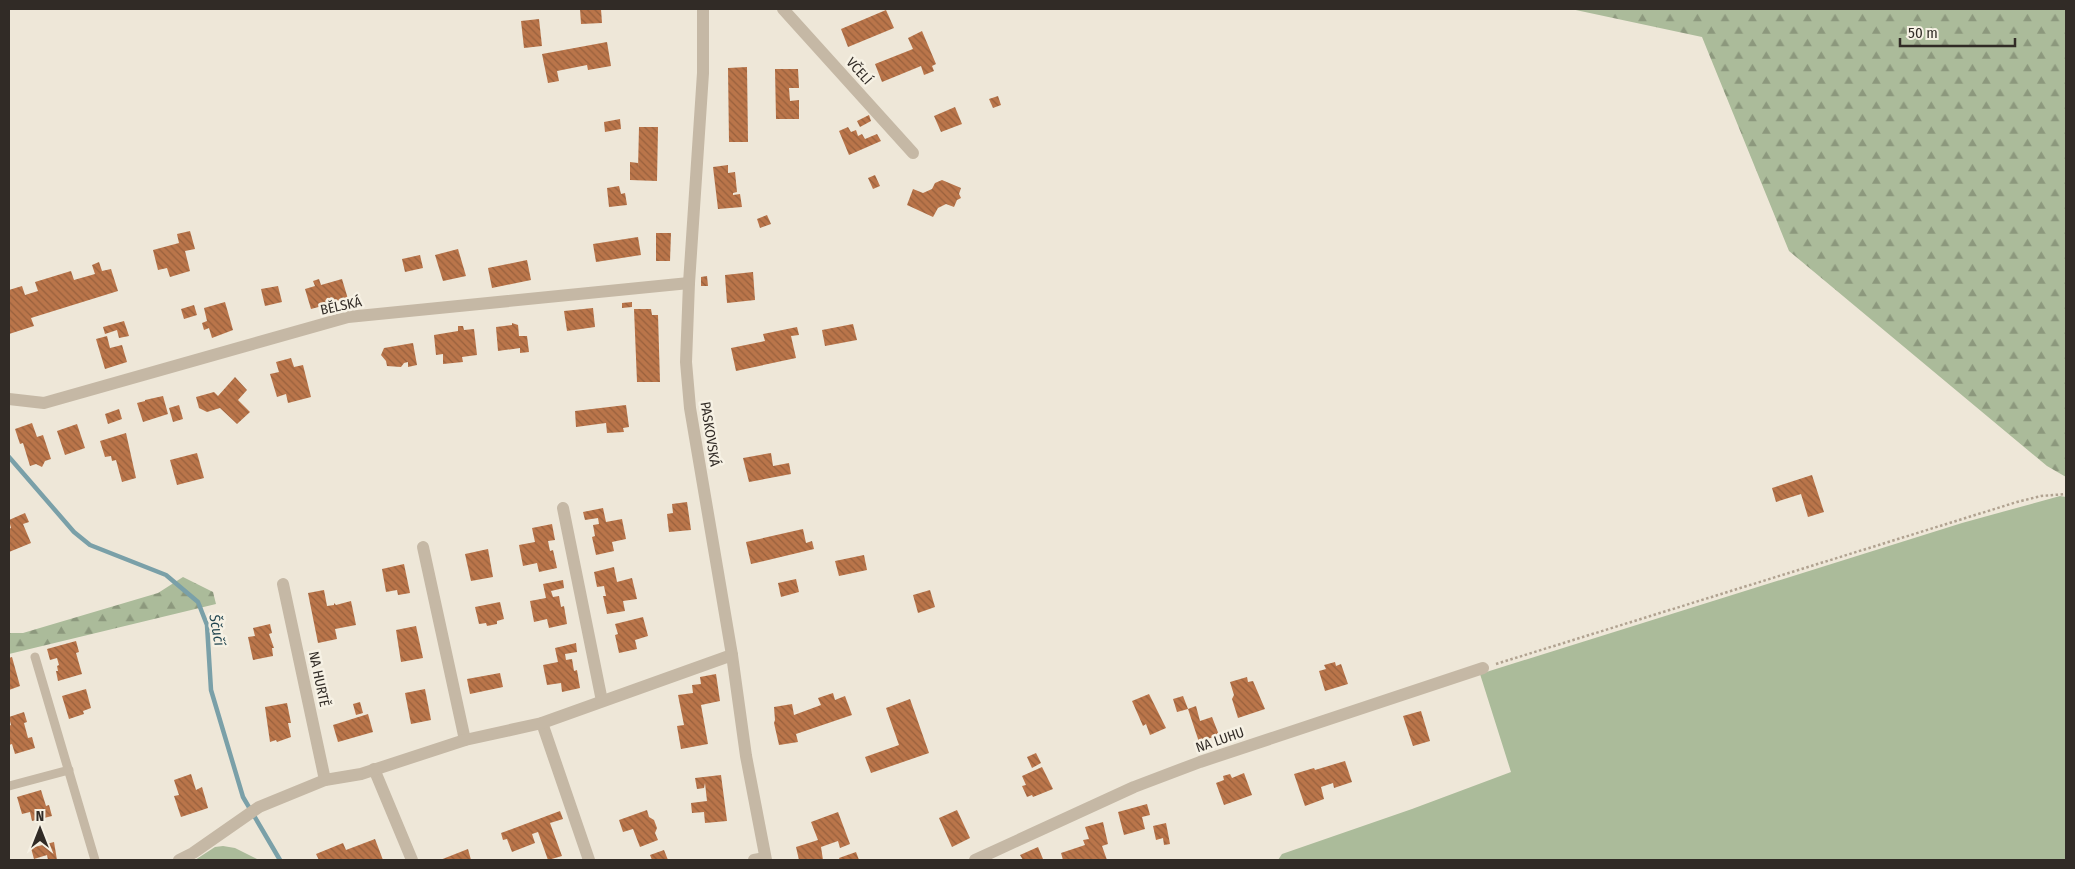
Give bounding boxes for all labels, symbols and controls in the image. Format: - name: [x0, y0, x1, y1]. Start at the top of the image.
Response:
- scale bar: [1900, 15, 2015, 47]
- text: 50 m: [1908, 24, 1938, 42]
- street label: VČELÍ: [842, 53, 877, 88]
- street label: BĚLSKÁ: [319, 292, 364, 319]
- street label: PASKOVSKÁ: [696, 400, 725, 468]
- water label: Ščučí: [205, 612, 229, 648]
- street label: NA HURTĚ: [305, 649, 334, 709]
- street label: NA LUHU: [1194, 724, 1246, 756]
- north arrow: [15, 804, 65, 854]
- text: N: [36, 808, 44, 825]

